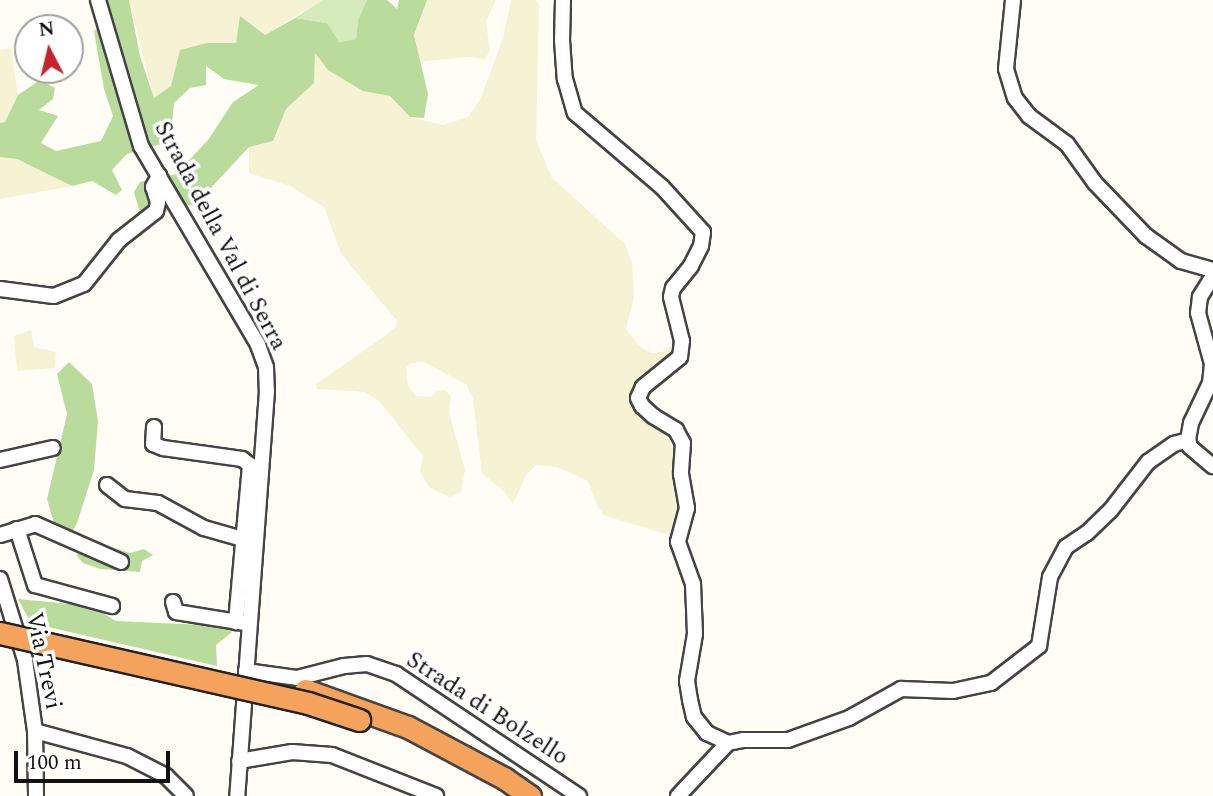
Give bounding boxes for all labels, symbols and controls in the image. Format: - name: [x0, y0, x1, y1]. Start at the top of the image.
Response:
- north arrow: [14, 14, 84, 84]
- text: N: [37, 14, 56, 45]
- street label: Strada della Val di Serra: [147, 117, 293, 355]
- street label: Via Trevi: [19, 610, 67, 712]
- street label: Strada di Bolzello: [401, 646, 573, 772]
- scale bar: [18, 736, 173, 780]
- text: 100 m: [27, 747, 82, 779]

